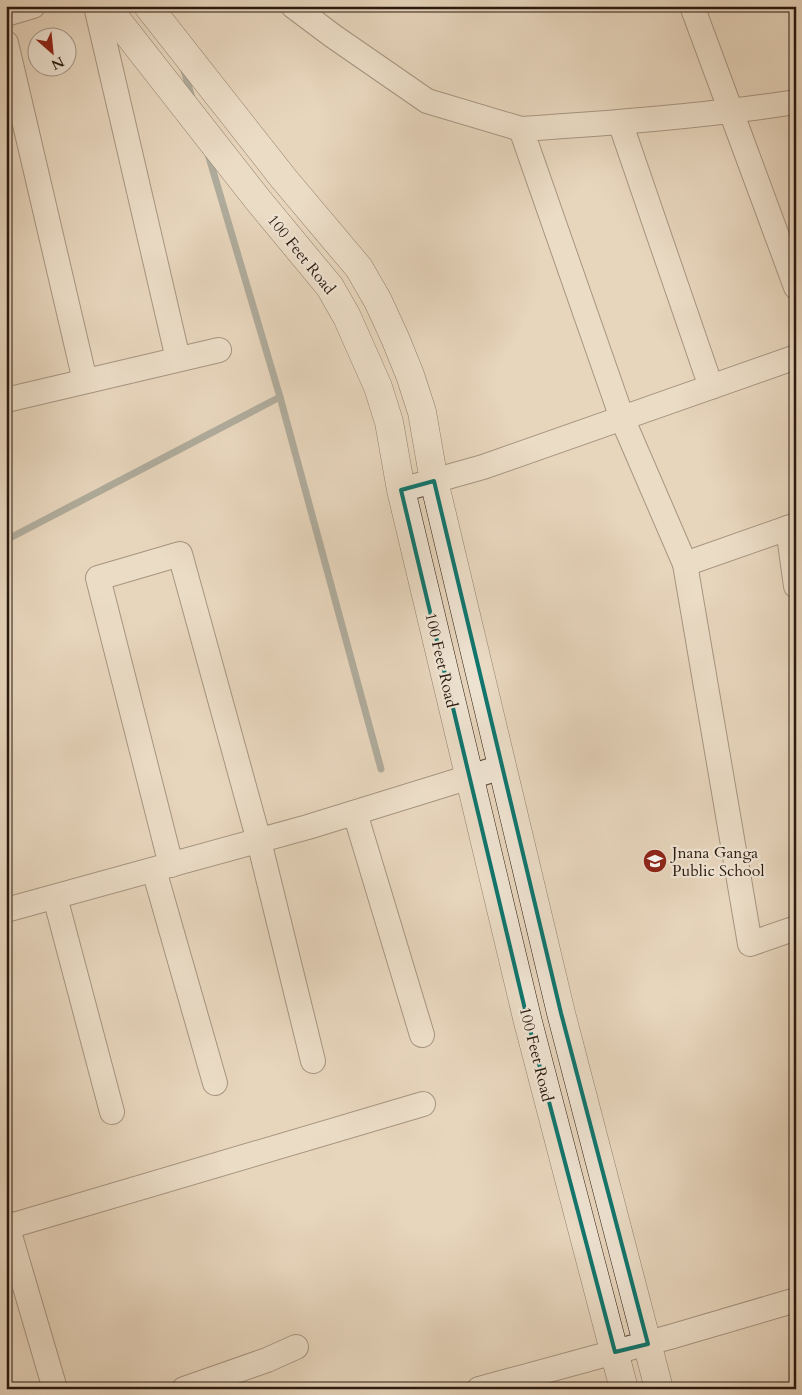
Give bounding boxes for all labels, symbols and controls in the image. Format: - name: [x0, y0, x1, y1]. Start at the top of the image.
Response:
- north arrow: [28, 28, 78, 78]
- text: N: [48, 52, 67, 74]
- street label: 100 Feet Road: [262, 210, 341, 300]
- street label: 100 Feet Road: [419, 610, 463, 710]
- place label: Jnana Ganga Public School: [670, 842, 764, 882]
- school or university icon: Jnana Ganga Public School: [642, 848, 668, 874]
- street label: 100 Feet Road: [514, 1004, 559, 1104]

